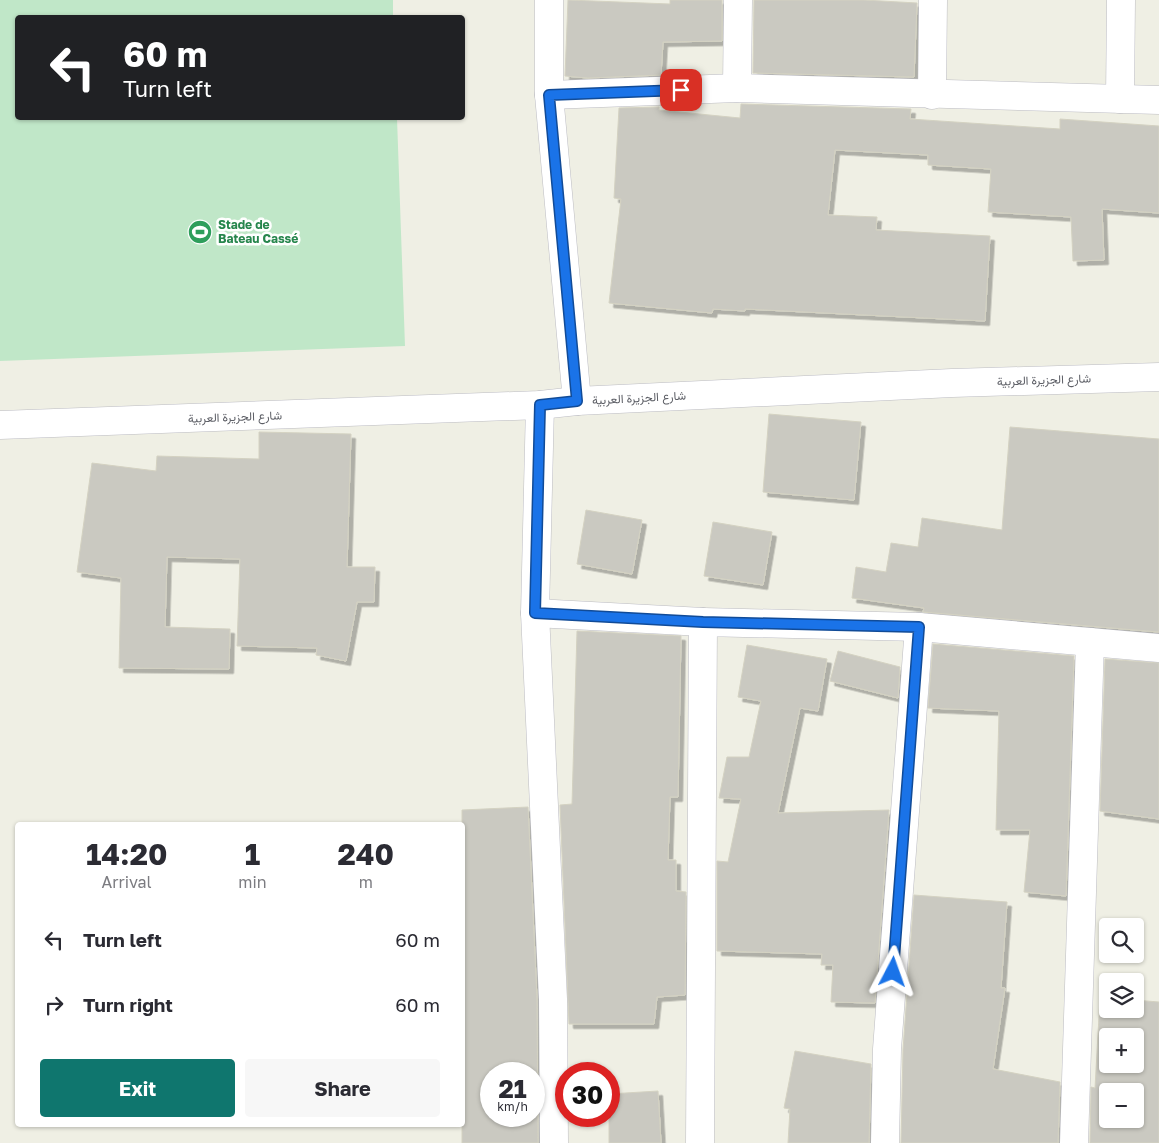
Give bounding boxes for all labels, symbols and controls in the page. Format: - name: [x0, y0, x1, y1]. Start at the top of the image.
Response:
- text: 60 m: [123, 33, 207, 75]
- icon: left: [40, 35, 105, 100]
- pin: [660, 69, 702, 111]
- text: Turn left: [123, 75, 212, 102]
- icon: arrive: [667, 76, 695, 104]
- place label: Stade de Bateau Cassé: [218, 217, 298, 246]
- sports icon: Stade de Bateau Cassé: [187, 219, 213, 245]
- street label: شارع الجزيرة العربية: [997, 370, 1091, 391]
- street label: شارع الجزيرة العربية: [592, 388, 687, 409]
- street label: شارع الجزيرة العربية: [188, 407, 282, 428]
- text: 14:20: [86, 836, 167, 872]
- text: 1: [245, 836, 260, 872]
- text: 240: [338, 836, 394, 872]
- text: Arrival: [102, 872, 152, 892]
- text: min: [238, 872, 267, 892]
- text: m: [359, 872, 373, 892]
- map controls: [1099, 918, 1144, 1128]
- button: search: [1099, 918, 1144, 963]
- icon: left: [40, 926, 68, 954]
- text: Turn left: [83, 928, 162, 951]
- text: 60 m: [395, 928, 440, 951]
- position arrow: [866, 945, 918, 997]
- button: layers: [1099, 973, 1144, 1018]
- icon: right: [40, 991, 68, 1019]
- text: Turn right: [83, 993, 173, 1016]
- text: 60 m: [395, 993, 440, 1016]
- button: +: [1099, 1028, 1144, 1073]
- button: Exit: [40, 1059, 235, 1117]
- button: Share: [245, 1059, 440, 1117]
- speed limit sign: 30: [555, 1062, 620, 1127]
- text: 21: [498, 1073, 527, 1104]
- button: −: [1099, 1083, 1144, 1128]
- text: km/h: [497, 1099, 528, 1114]

